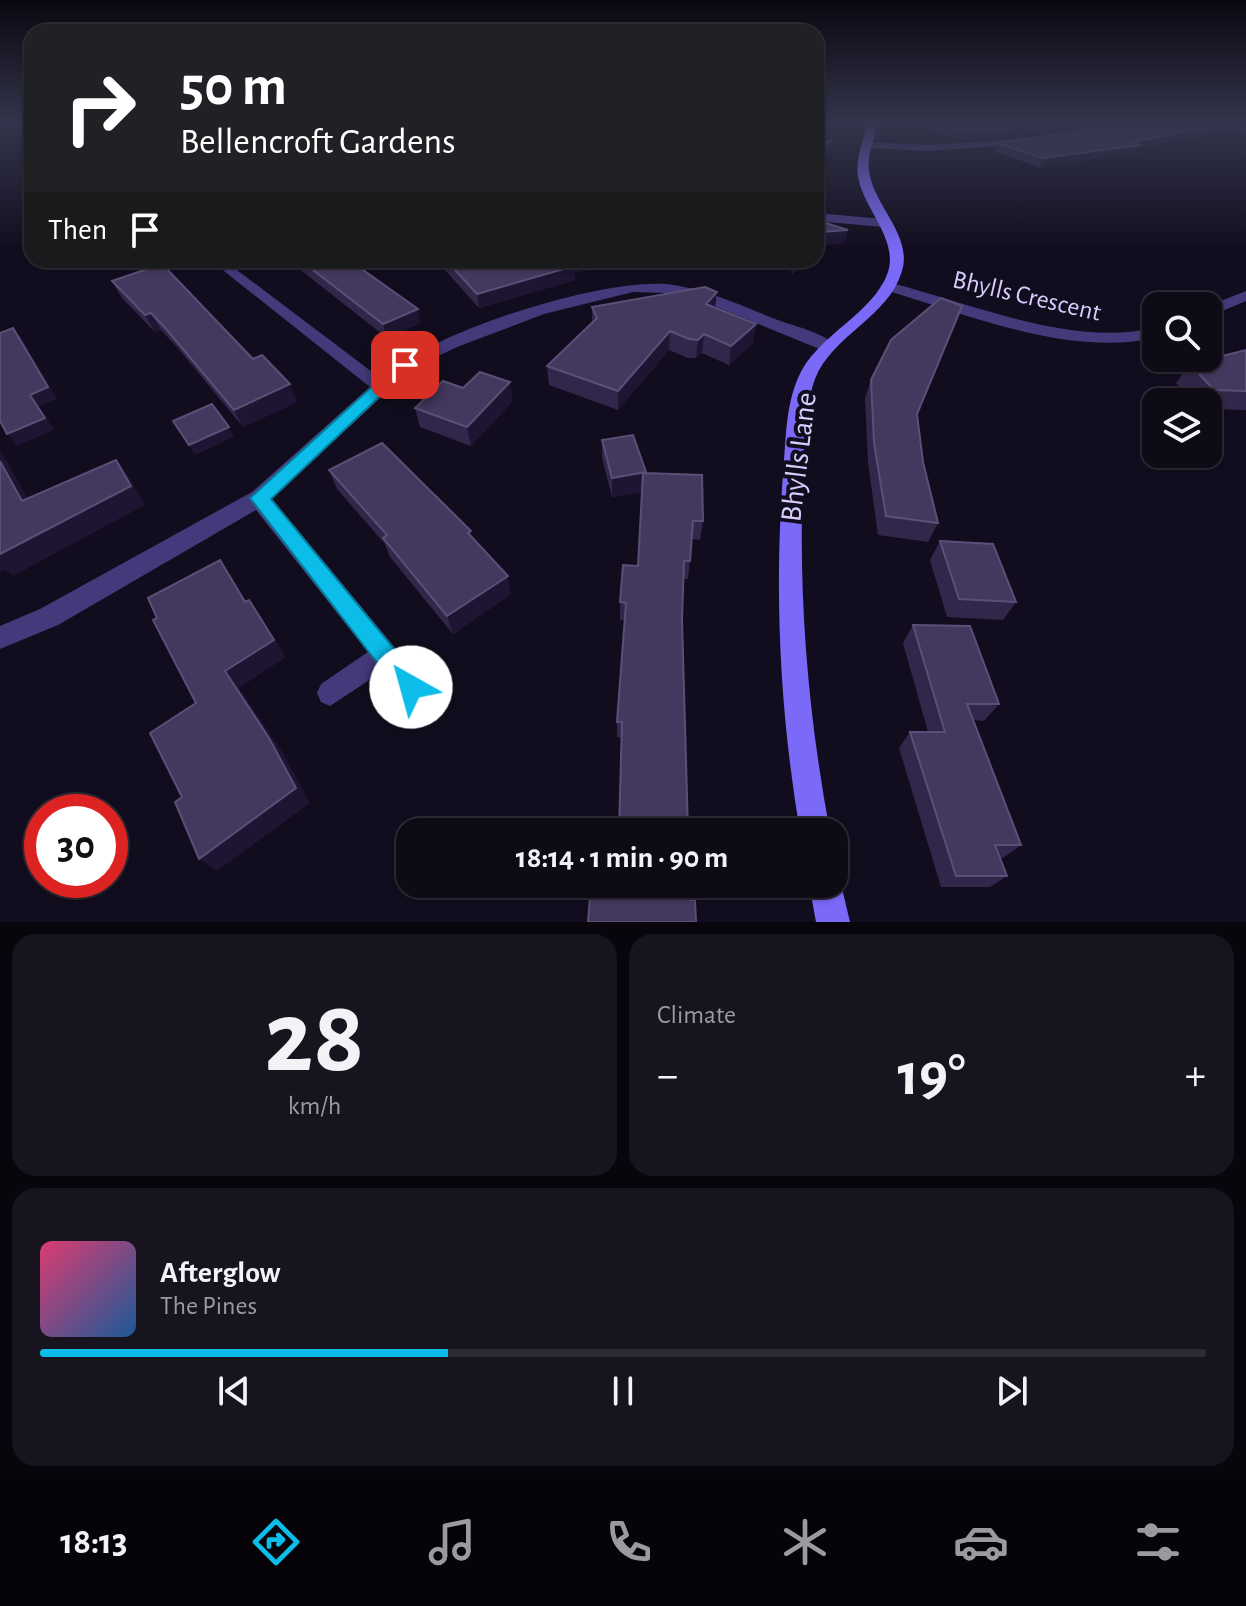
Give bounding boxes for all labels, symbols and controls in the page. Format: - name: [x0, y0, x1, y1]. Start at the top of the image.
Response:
- icon: right: [48, 56, 152, 160]
- text: 50 m: [180, 59, 287, 115]
- text: Bellencroft Gardens: [180, 124, 455, 160]
- icon: arrive: [123, 208, 167, 252]
- text: Then: [48, 215, 107, 245]
- street label: Bhylls Crescent: [950, 266, 1104, 326]
- map controls: [1142, 292, 1222, 468]
- button: search: [1142, 292, 1222, 372]
- pin: [371, 331, 439, 399]
- icon: arrive: [383, 343, 427, 387]
- button: layers: [1142, 388, 1222, 468]
- street label: Bhylls Lane: [776, 391, 822, 524]
- position arrow: [369, 645, 453, 729]
- speed limit sign: 30: [24, 794, 128, 898]
- text: 18:14 · 1 min · 90 m: [516, 843, 728, 873]
- text: 28: [264, 987, 365, 1091]
- text: Climate: [657, 1002, 736, 1028]
- text: 19°: [897, 1046, 966, 1106]
- text: −: [657, 1054, 678, 1098]
- text: +: [1185, 1054, 1206, 1098]
- text: km/h: [288, 1093, 341, 1119]
- text: Afterglow: [160, 1258, 281, 1288]
- text: The Pines: [160, 1293, 257, 1319]
- icon: previous: [212, 1369, 256, 1413]
- icon: pause: [601, 1369, 645, 1413]
- icon: next: [990, 1369, 1034, 1413]
- icon: directions: [248, 1514, 304, 1570]
- icon: music: [424, 1514, 480, 1570]
- icon: phone: [601, 1514, 657, 1570]
- icon: climate: [777, 1514, 833, 1570]
- icon: car: [953, 1514, 1009, 1570]
- icon: filters: [1130, 1514, 1186, 1570]
- text: 18:13: [60, 1524, 128, 1560]

